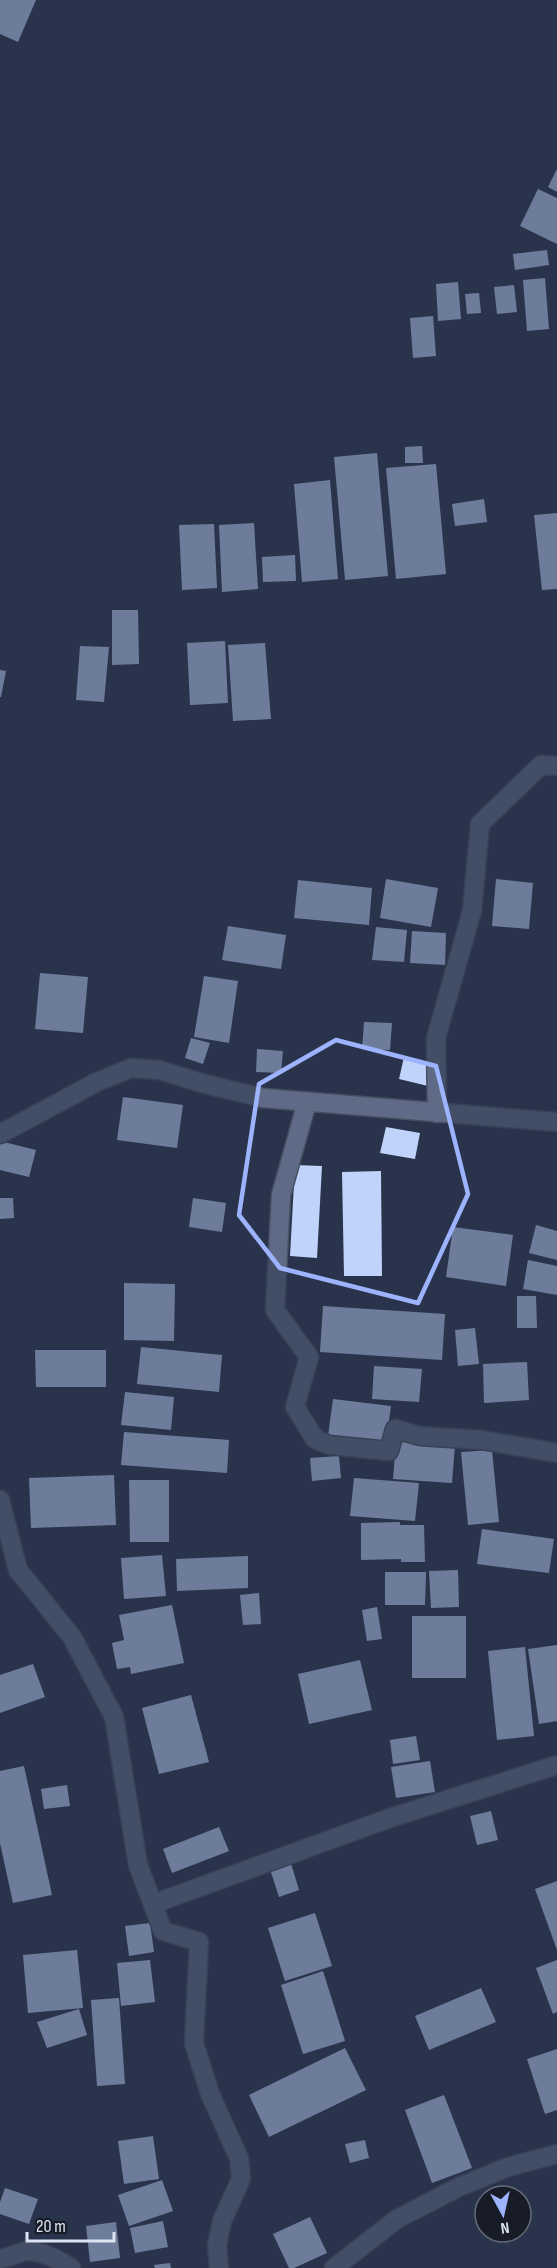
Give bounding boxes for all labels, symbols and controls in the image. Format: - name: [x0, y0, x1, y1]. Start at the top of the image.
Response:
- north arrow: [473, 2184, 533, 2244]
- scale bar: [27, 2205, 114, 2243]
- text: 20 m: [36, 2216, 66, 2237]
- text: N: [499, 2217, 510, 2237]

